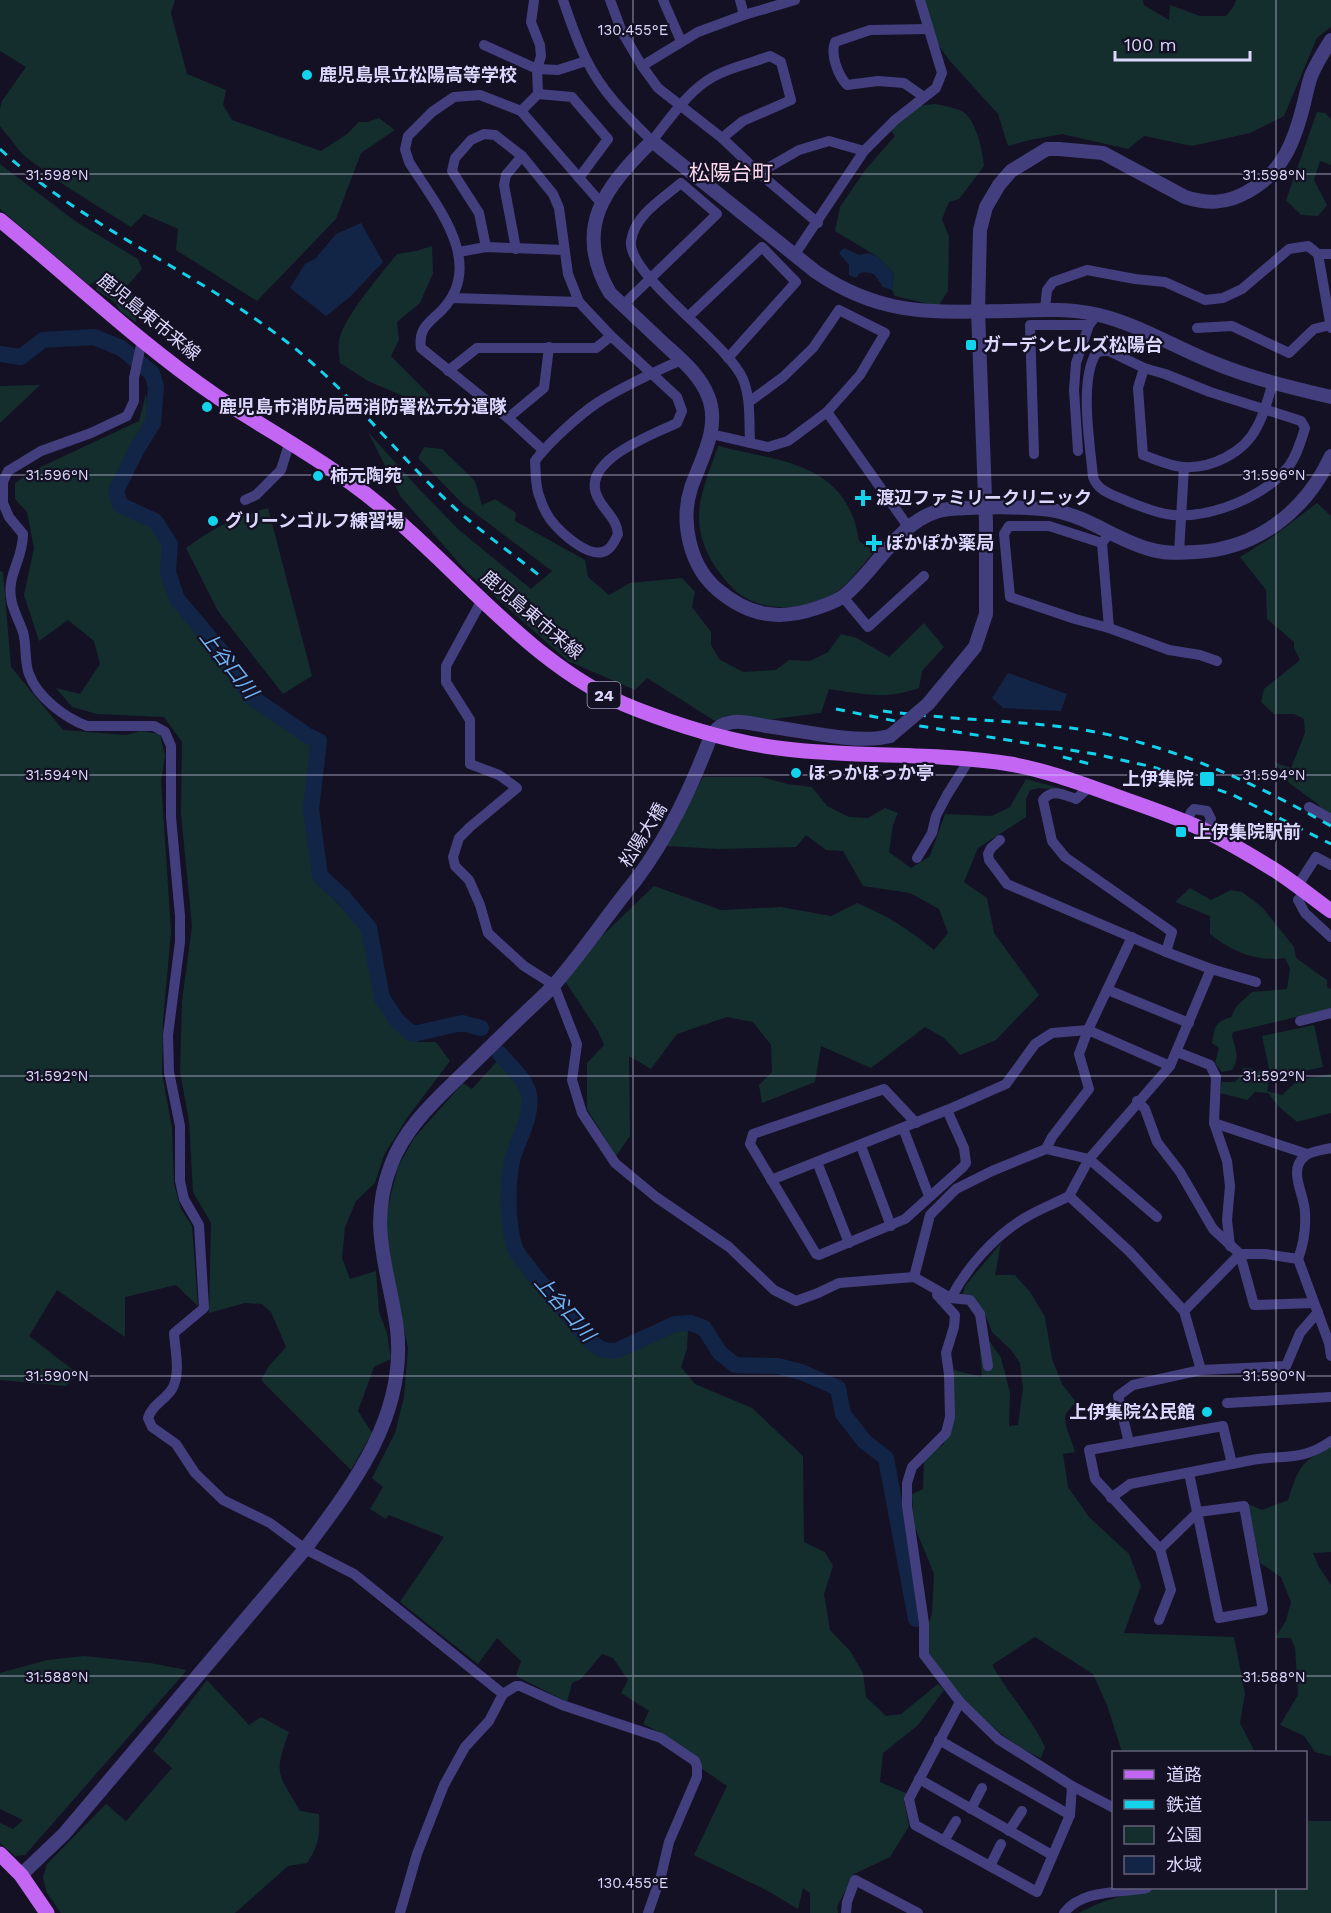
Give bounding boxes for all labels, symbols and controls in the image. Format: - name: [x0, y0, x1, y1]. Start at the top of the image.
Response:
- text: 130.455°E: [598, 21, 668, 39]
- scale bar: [1115, 24, 1250, 62]
- text: 100 m: [1124, 34, 1177, 55]
- place label: 鹿児島県立松陽高等学校: [319, 64, 517, 85]
- marker: 鹿児島県立松陽高等学校: [300, 68, 314, 82]
- district label: 松陽台町: [689, 160, 773, 185]
- text: 31.598°N: [25, 166, 89, 184]
- text: 31.598°N: [1242, 166, 1306, 184]
- street label: 鹿児島東市来線: [94, 269, 205, 364]
- place label: ガーデンヒルズ松陽台: [983, 334, 1163, 355]
- marker: ガーデンヒルズ松陽台: [964, 338, 978, 352]
- place label: 鹿児島市消防局西消防署松元分遣隊: [219, 396, 507, 417]
- marker: 鹿児島市消防局西消防署松元分遣隊: [200, 400, 214, 414]
- place label: 柿元陶苑: [330, 465, 402, 486]
- text: 31.596°N: [25, 466, 89, 484]
- text: 31.596°N: [1242, 466, 1306, 484]
- marker: 柿元陶苑: [311, 469, 325, 483]
- place label: 渡辺ファミリークリニック: [876, 487, 1092, 508]
- marker: 渡辺ファミリークリニック: [854, 489, 872, 507]
- place label: グリーンゴルフ練習場: [225, 510, 404, 531]
- marker: グリーンゴルフ練習場: [206, 514, 220, 528]
- place label: ぽかぽか薬局: [886, 532, 994, 553]
- marker: ぽかぽか薬局: [867, 536, 881, 550]
- street label: 鹿児島東市来線: [477, 566, 587, 663]
- water label: 上谷口川: [195, 625, 264, 704]
- road number: 24: [588, 682, 620, 708]
- place label: ほっかほっか亭: [808, 762, 934, 783]
- text: 31.594°N: [25, 766, 89, 784]
- marker: ほっかほっか亭: [789, 766, 803, 780]
- text: 31.594°N: [1242, 766, 1306, 784]
- place label: 上伊集院: [1122, 768, 1194, 789]
- marker: 上伊集院: [1198, 770, 1216, 788]
- street label: 松陽大橋: [615, 799, 671, 871]
- place label: 上伊集院駅前: [1193, 821, 1301, 842]
- marker: 上伊集院駅前: [1174, 825, 1188, 839]
- text: 31.592°N: [25, 1067, 89, 1085]
- text: 31.592°N: [1242, 1067, 1306, 1085]
- water label: 上谷口川: [530, 1270, 602, 1348]
- text: 31.590°N: [25, 1367, 89, 1385]
- text: 31.590°N: [1242, 1367, 1306, 1385]
- place label: 上伊集院公民館: [1069, 1401, 1195, 1422]
- marker: 上伊集院公民館: [1200, 1405, 1214, 1419]
- text: 31.588°N: [25, 1668, 89, 1686]
- text: 31.588°N: [1242, 1668, 1306, 1686]
- legend: [1112, 1751, 1307, 1889]
- text: 道路: [1166, 1764, 1202, 1785]
- text: 鉄道: [1166, 1794, 1202, 1815]
- text: 公園: [1166, 1824, 1202, 1845]
- text: 水域: [1166, 1854, 1202, 1875]
- text: 130.455°E: [598, 1874, 668, 1892]

